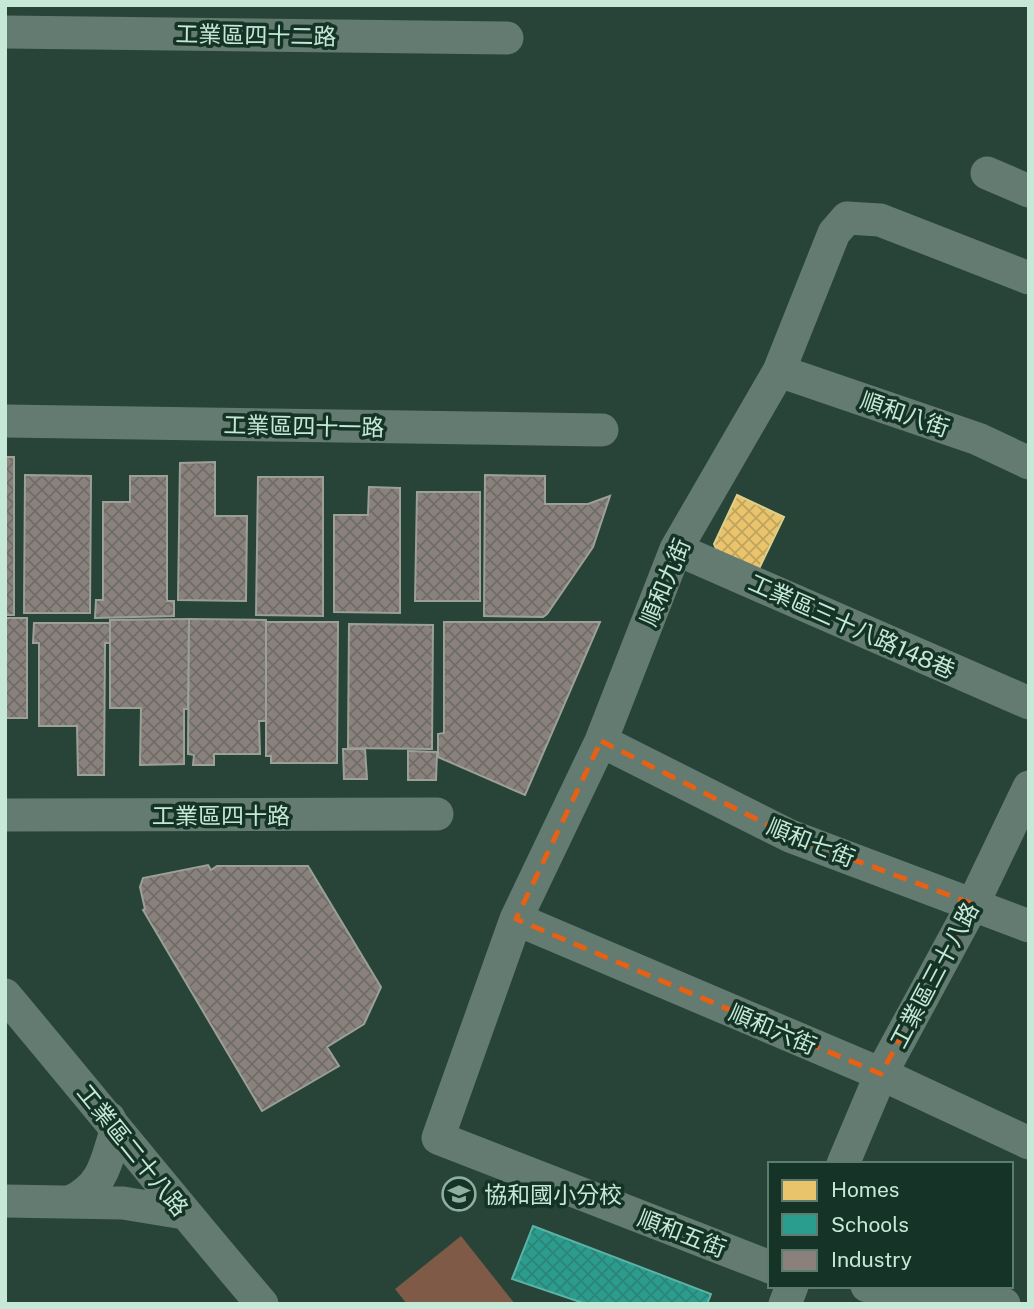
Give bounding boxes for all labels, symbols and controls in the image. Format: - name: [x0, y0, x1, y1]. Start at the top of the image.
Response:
- street label: 工業區四十二路: [175, 20, 337, 50]
- street label: 順和八街: [857, 386, 953, 442]
- street label: 工業區四十一路: [223, 411, 385, 441]
- street label: 順和九街: [635, 534, 695, 630]
- street label: 工業區三十八路148巷: [745, 568, 959, 684]
- street label: 工業區四十路: [152, 802, 290, 829]
- street label: 順和七街: [763, 812, 859, 872]
- street label: 工業區三十八路: [884, 898, 984, 1052]
- street label: 順和六街: [725, 999, 821, 1059]
- street label: 工業區二十八路: [72, 1079, 194, 1221]
- legend: [768, 1162, 1013, 1288]
- school or university icon: 協和國小分校: [440, 1175, 478, 1213]
- text: Homes: [831, 1177, 899, 1202]
- place label: 協和國小分校: [484, 1181, 622, 1208]
- street label: 順和五街: [634, 1204, 730, 1262]
- text: Schools: [831, 1212, 909, 1237]
- text: Industry: [831, 1247, 912, 1272]

